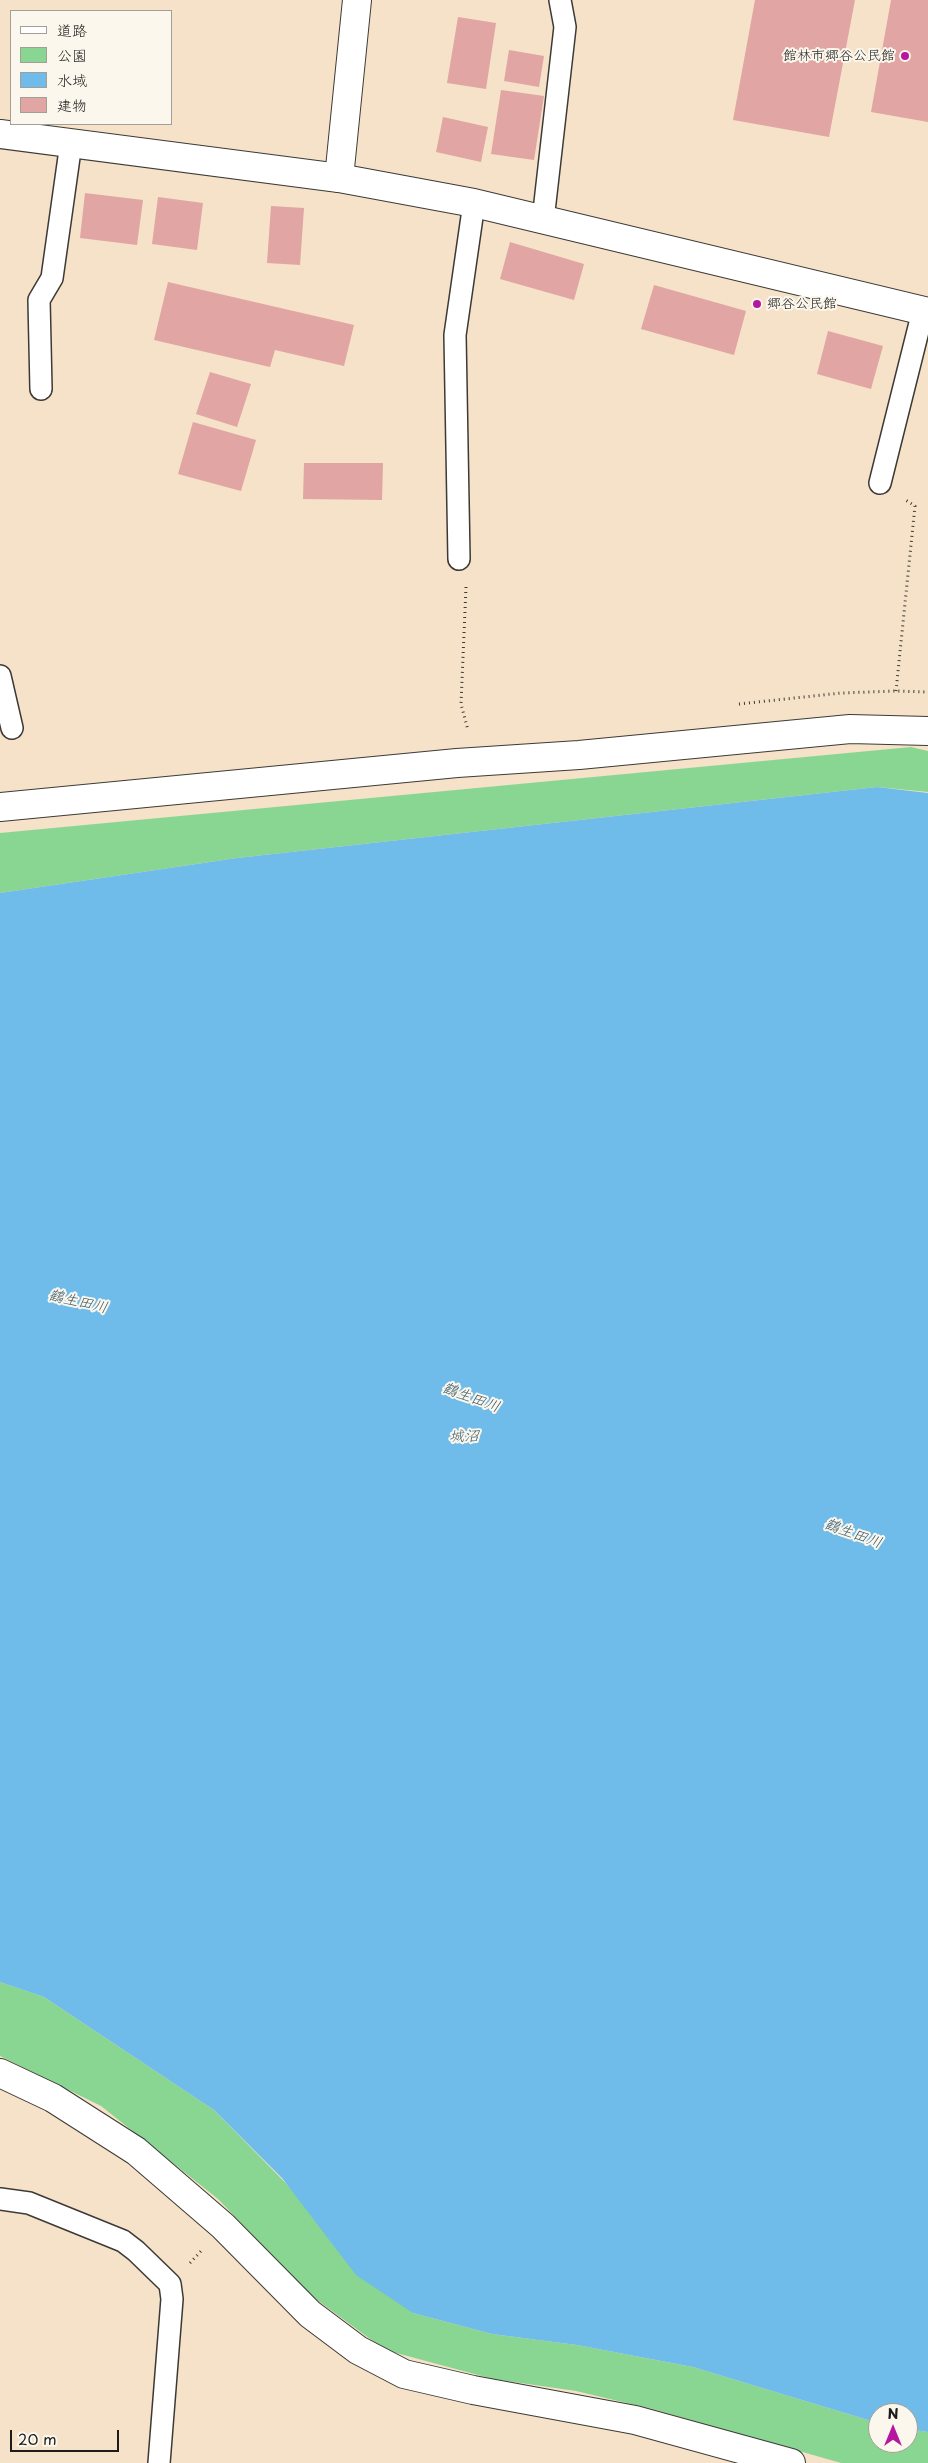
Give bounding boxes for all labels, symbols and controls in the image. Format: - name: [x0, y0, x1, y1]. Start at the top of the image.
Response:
- legend: [10, 10, 172, 125]
- text: 道路: [57, 18, 87, 41]
- text: 公園: [57, 43, 87, 66]
- place label: 館林市郷谷公民館: [783, 48, 895, 64]
- marker: 館林市郷谷公民館: [899, 50, 911, 62]
- text: 水域: [57, 68, 87, 91]
- text: 建物: [57, 93, 87, 116]
- place label: 郷谷公民館: [767, 296, 837, 312]
- marker: 郷谷公民館: [751, 298, 763, 310]
- water label: 鶴生田川: [47, 1286, 109, 1318]
- water label: 鶴生田川: [440, 1379, 502, 1417]
- water label: 城沼: [449, 1428, 479, 1446]
- water label: 鶴生田川: [822, 1515, 884, 1553]
- north arrow: [868, 2403, 918, 2453]
- text: N: [887, 2403, 899, 2424]
- scale bar: [12, 2420, 121, 2452]
- text: 20 m: [18, 2427, 57, 2450]

